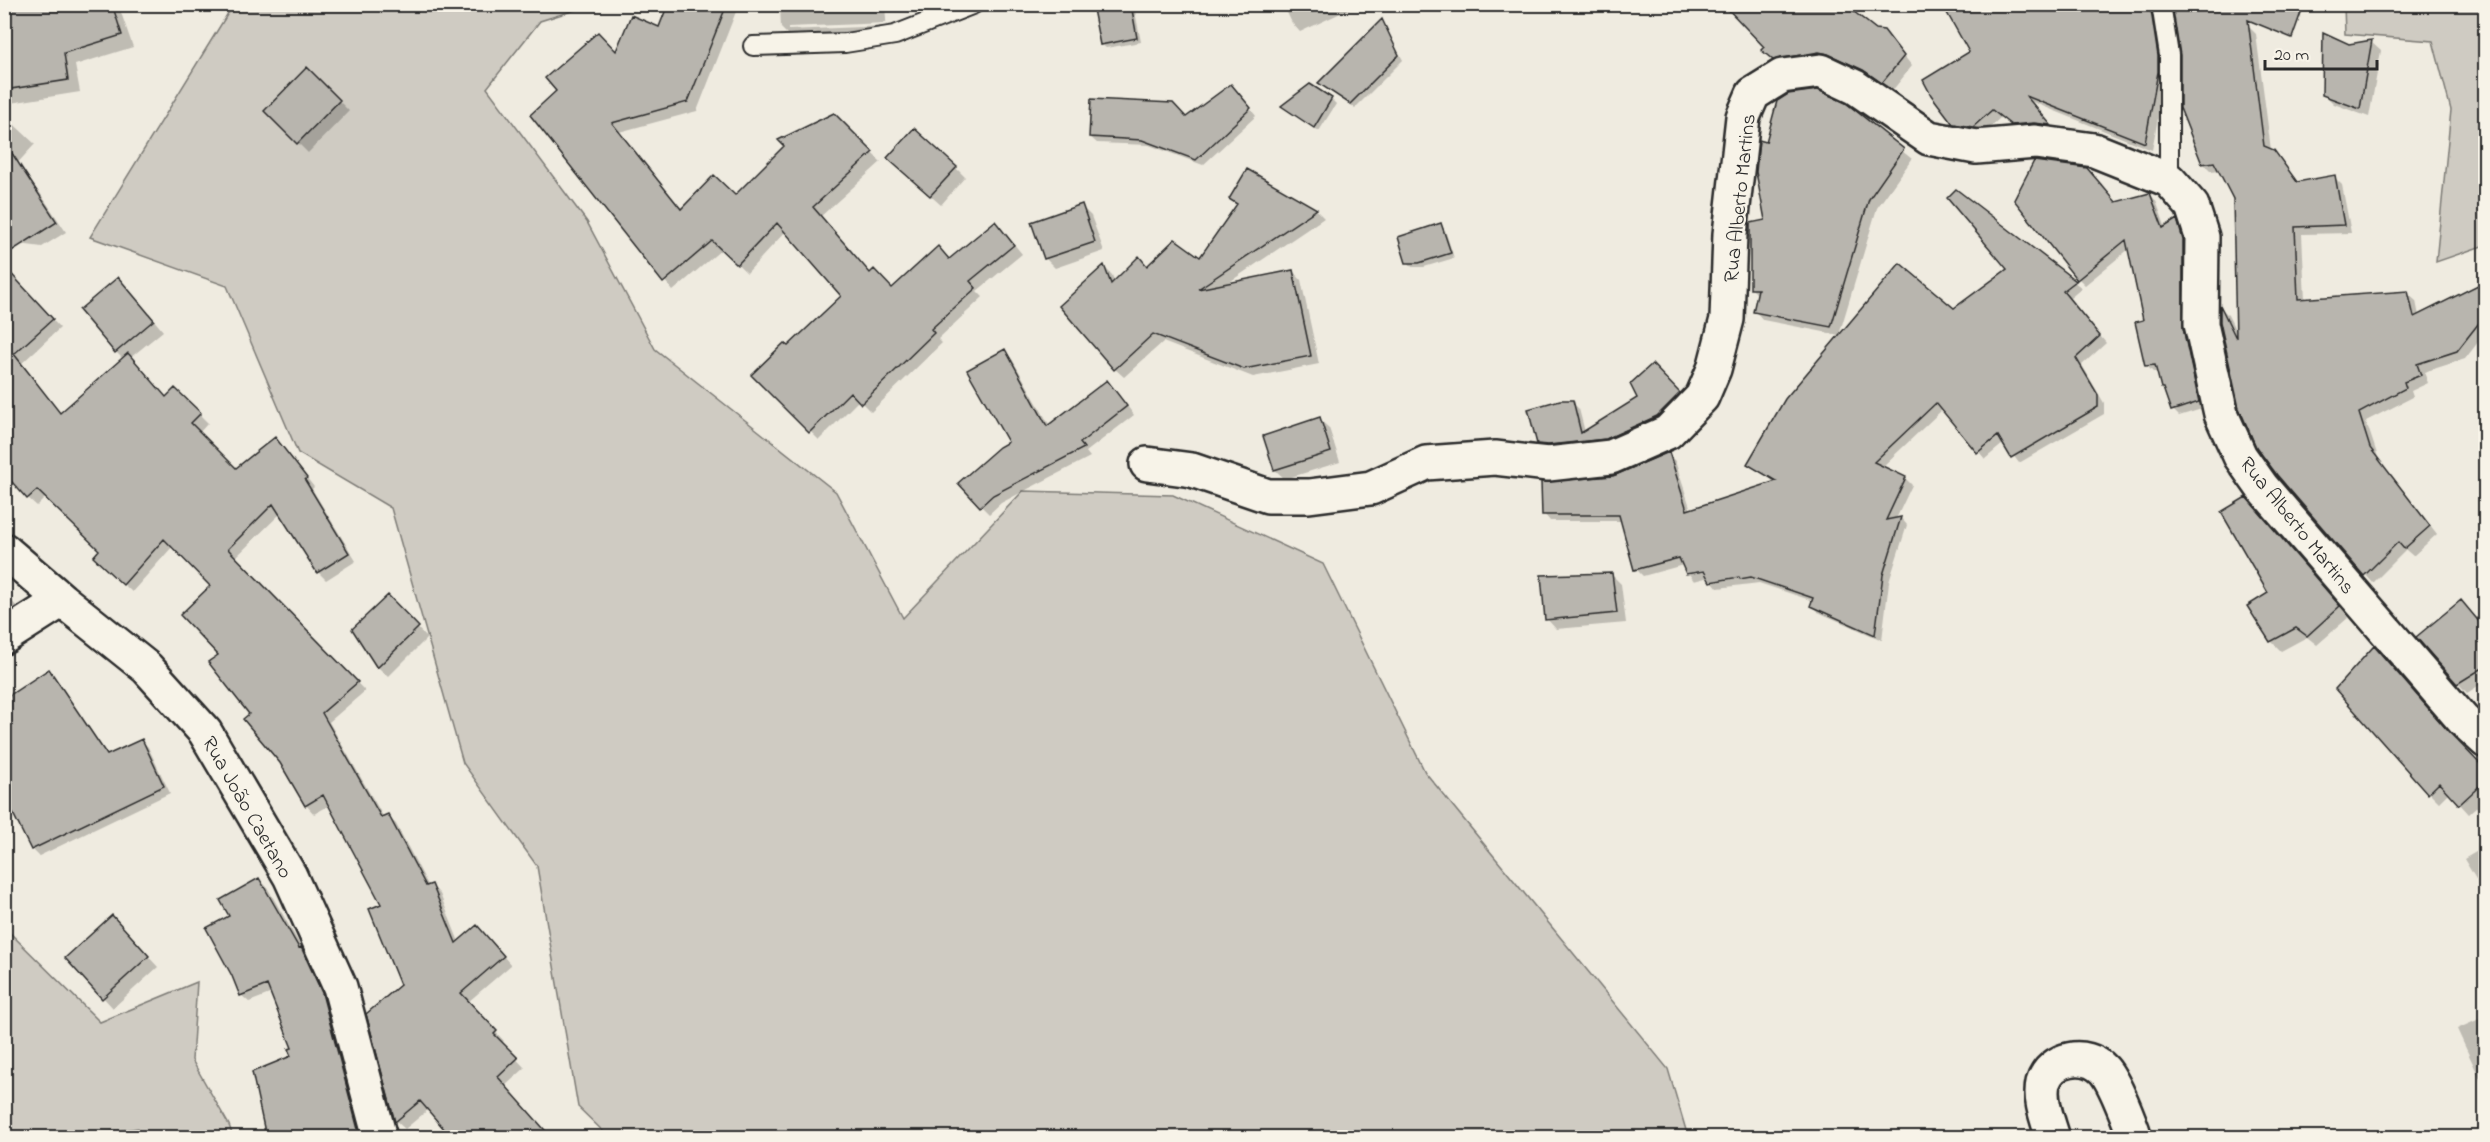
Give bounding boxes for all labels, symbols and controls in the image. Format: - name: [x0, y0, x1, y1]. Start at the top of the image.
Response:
- scale bar: [2265, 33, 2378, 71]
- text: 20 m: [2274, 43, 2309, 69]
- street label: Rua Alberto Martins: [1717, 112, 1765, 284]
- street label: Rua Alberto Martins: [2232, 451, 2361, 601]
- street label: Rua João Caetano: [193, 731, 299, 885]

